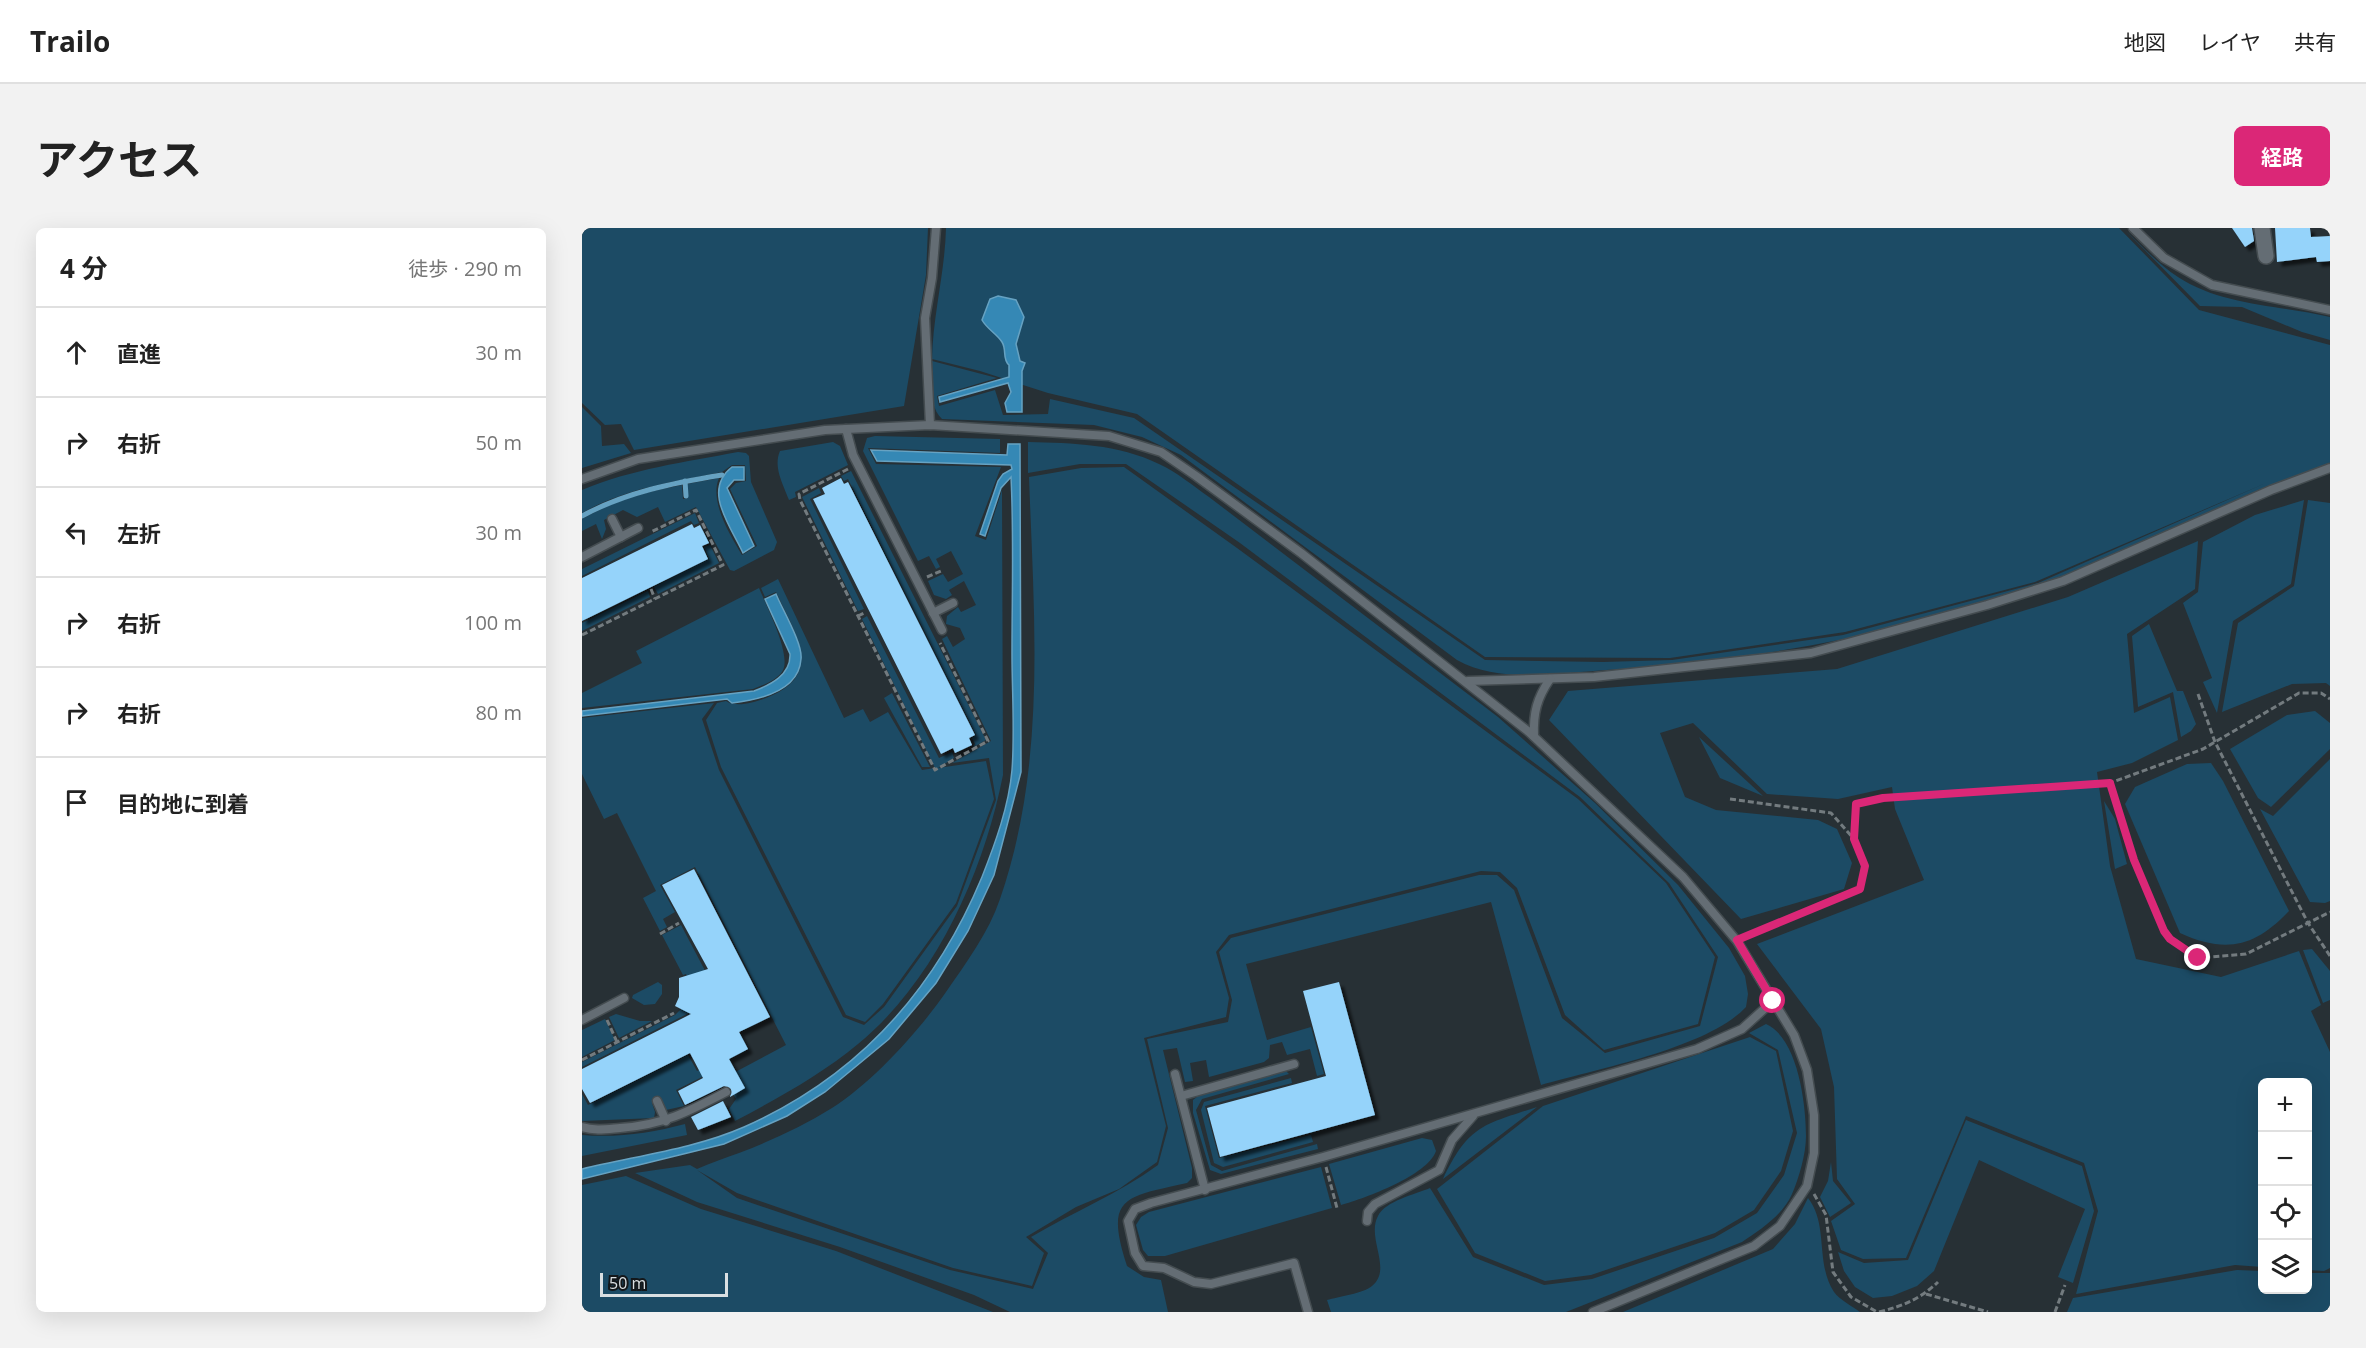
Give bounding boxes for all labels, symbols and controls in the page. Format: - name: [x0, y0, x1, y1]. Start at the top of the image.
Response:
- text: Trailo: [30, 22, 110, 60]
- text: 地図: [2124, 28, 2166, 56]
- text: レイヤ: [2199, 28, 2261, 56]
- text: 共有: [2294, 28, 2336, 56]
- button: 経路: [2234, 126, 2330, 186]
- text: アクセス: [36, 130, 202, 187]
- text: 4 分: [60, 250, 108, 286]
- text: 徒歩 · 290 m: [408, 255, 522, 282]
- icon: ahead: [60, 336, 93, 369]
- text: 直進: [117, 338, 161, 368]
- text: 30 m: [475, 339, 522, 366]
- icon: right: [60, 426, 93, 459]
- text: 右折: [117, 428, 161, 458]
- text: 50 m: [475, 429, 522, 456]
- icon: left: [60, 516, 93, 549]
- text: 左折: [117, 518, 161, 548]
- text: 30 m: [475, 519, 522, 546]
- icon: right: [60, 606, 93, 639]
- text: 右折: [117, 608, 161, 638]
- text: 100 m: [464, 609, 522, 636]
- icon: right: [60, 696, 93, 729]
- text: 右折: [117, 698, 161, 728]
- text: 80 m: [475, 699, 522, 726]
- icon: arrive: [60, 786, 93, 819]
- text: 目的地に到着: [117, 788, 249, 818]
- route end: [2184, 944, 2210, 970]
- route start: [1759, 987, 1785, 1013]
- map controls: [2258, 1078, 2312, 1294]
- button: +: [2258, 1078, 2312, 1132]
- button: −: [2258, 1132, 2312, 1186]
- button: locate: [2258, 1186, 2312, 1240]
- button: layers: [2258, 1240, 2312, 1294]
- scale bar: [600, 1270, 728, 1298]
- text: 50 m: [609, 1272, 646, 1294]

